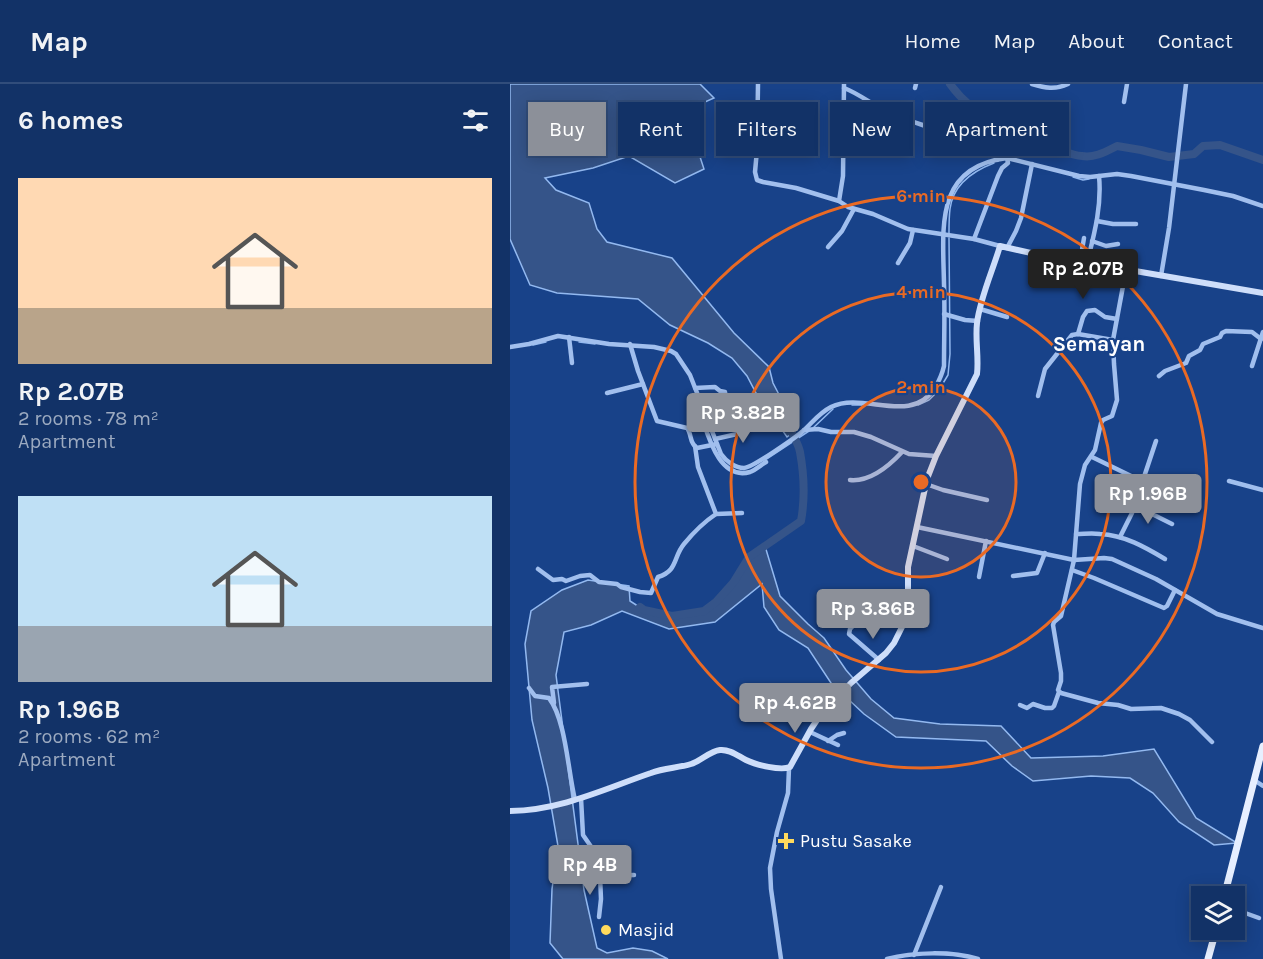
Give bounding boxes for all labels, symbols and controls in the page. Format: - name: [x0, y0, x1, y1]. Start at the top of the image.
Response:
- text: Map: [30, 25, 88, 58]
- text: Home: [905, 29, 961, 53]
- text: Map: [994, 29, 1035, 53]
- text: About: [1068, 29, 1125, 53]
- text: Contact: [1158, 29, 1233, 53]
- chip: Buy: [528, 102, 606, 156]
- chip: Rent: [618, 102, 704, 156]
- chip: Filters: [716, 102, 818, 156]
- chip: New: [830, 102, 913, 156]
- chip: Apartment: [925, 102, 1069, 156]
- icon: filters: [459, 104, 492, 137]
- text: 6 homes: [18, 105, 123, 136]
- text: 6 min: [896, 185, 946, 207]
- icon: home: [201, 217, 309, 325]
- pin: Rp 2.07B: [1021, 249, 1145, 300]
- text: Rp 2.07B: [1042, 257, 1124, 280]
- text: 4 min: [896, 281, 946, 303]
- district label: Semayan: [1053, 332, 1145, 356]
- text: Rp 2.07B: [18, 376, 125, 407]
- text: 2 min: [896, 376, 946, 398]
- pin: Rp 3.82B: [681, 393, 805, 444]
- text: Rp 3.82B: [701, 401, 785, 424]
- text: 2 rooms · 78 m²: [18, 407, 159, 430]
- text: Apartment: [18, 430, 116, 453]
- centre of rings: [911, 472, 931, 492]
- pin: Rp 1.96B: [1086, 474, 1210, 525]
- text: Rp 1.96B: [1109, 482, 1187, 505]
- icon: home: [201, 535, 309, 643]
- pin: Rp 3.86B: [811, 589, 935, 640]
- text: Rp 3.86B: [831, 597, 915, 620]
- pin: Rp 4.62B: [733, 683, 857, 734]
- text: Rp 4.62B: [753, 691, 837, 714]
- text: Rp 1.96B: [18, 694, 121, 725]
- text: 2 rooms · 62 m²: [18, 725, 160, 748]
- text: Apartment: [18, 748, 116, 771]
- place label: Pustu Sasake: [800, 830, 912, 852]
- marker: Pustu Sasake: [777, 832, 795, 850]
- pin: Rp 4B: [548, 845, 632, 896]
- text: Rp 4B: [563, 853, 618, 876]
- map controls: [1191, 886, 1245, 940]
- button: layers: [1191, 886, 1245, 940]
- place label: Masjid: [618, 919, 674, 941]
- marker: Masjid: [599, 923, 613, 937]

